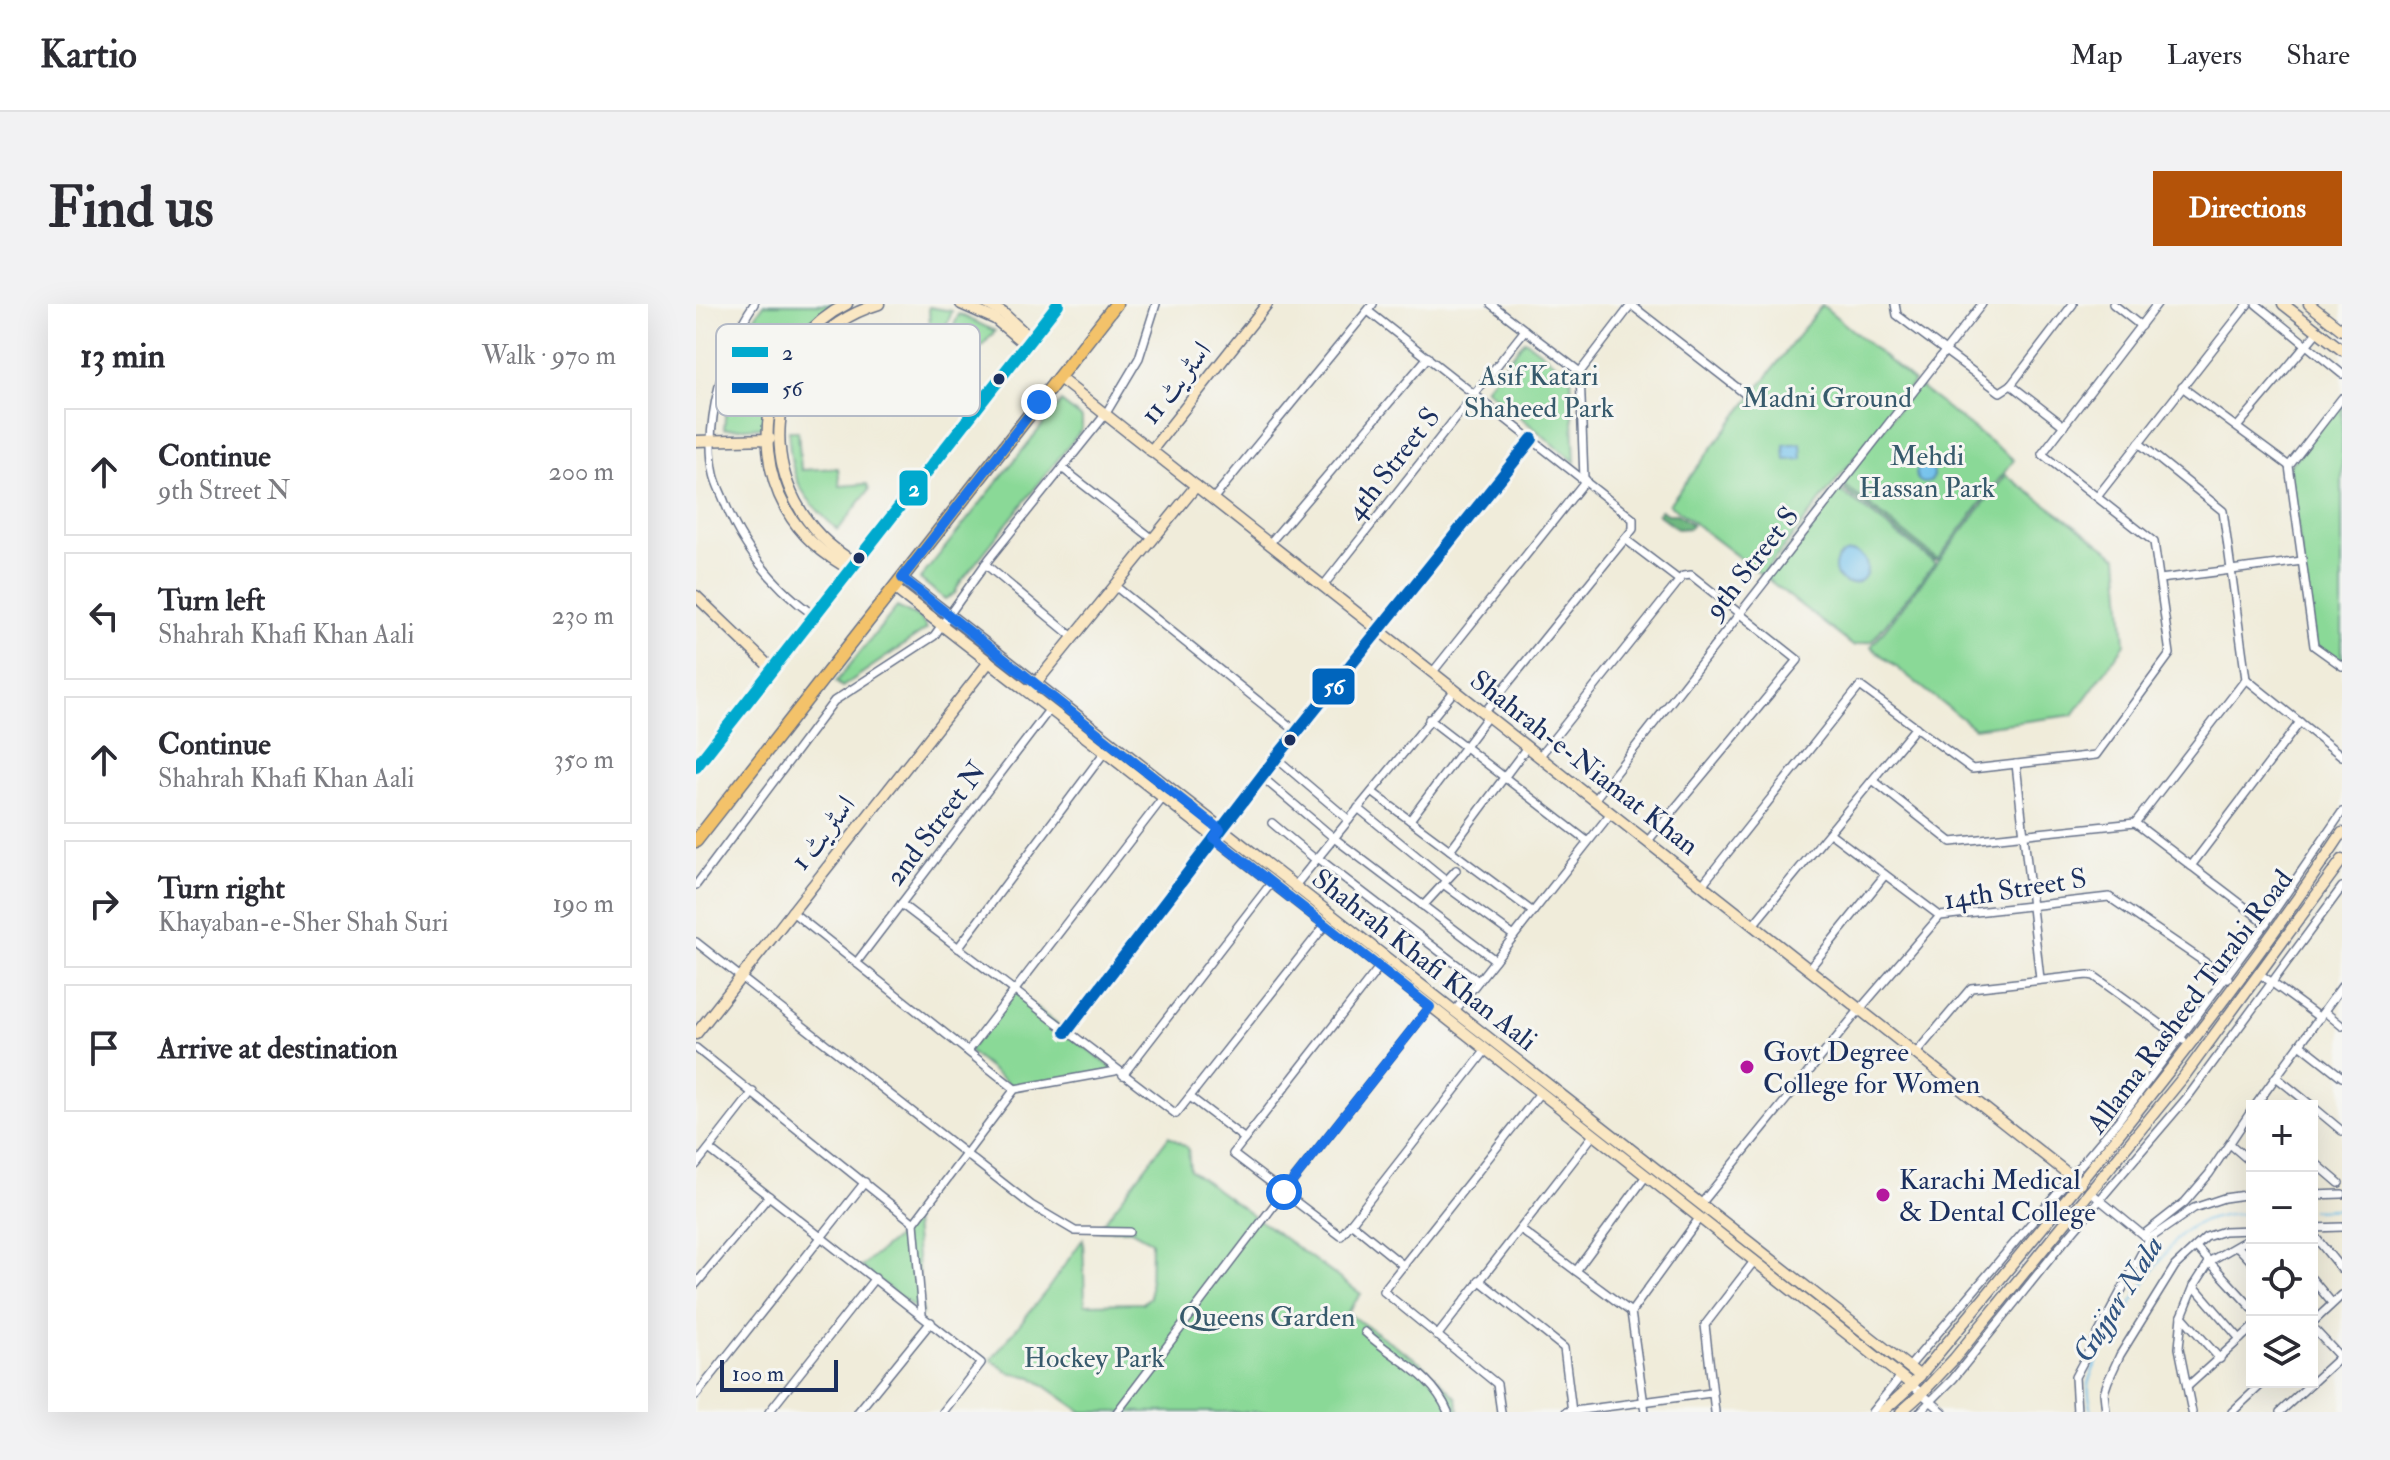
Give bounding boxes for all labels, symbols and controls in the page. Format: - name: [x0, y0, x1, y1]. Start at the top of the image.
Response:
- text: Kartio: [40, 31, 137, 79]
- text: Map: [2070, 38, 2123, 73]
- text: Layers: [2167, 38, 2242, 73]
- text: Share: [2286, 38, 2350, 73]
- button: Directions: [2153, 171, 2342, 246]
- text: Find us: [48, 173, 214, 244]
- legend: [716, 324, 980, 416]
- text: 13 min: [80, 335, 165, 378]
- street label: اسٹریٹ 11: [1133, 335, 1219, 431]
- text: 2: [782, 339, 793, 367]
- text: Walk · 970 m: [482, 340, 616, 372]
- park label: Asif Katari Shaheed Park: [1464, 359, 1615, 426]
- unlabelled marker: [991, 371, 1007, 387]
- text: 56: [782, 375, 805, 403]
- park label: Madni Ground: [1742, 381, 1912, 416]
- route end: [1021, 384, 1057, 420]
- street label: 4th Street S: [1338, 400, 1448, 527]
- text: Continue: [158, 438, 271, 475]
- park label: Mehdi Hassan Park: [1859, 439, 1996, 506]
- icon: ahead: [82, 450, 126, 494]
- text: 200 m: [549, 456, 614, 488]
- line badge: 2: [898, 469, 929, 507]
- text: 9th Street N: [158, 475, 290, 507]
- text: 2: [908, 475, 920, 503]
- street label: 9th Street S: [1696, 500, 1807, 628]
- unlabelled marker: [851, 550, 867, 566]
- text: Turn left: [158, 582, 265, 619]
- icon: left: [82, 594, 126, 638]
- text: 230 m: [552, 600, 614, 632]
- text: Shahrah Khafi Khan Aali: [158, 619, 414, 651]
- street label: Shahrah-e-Niamat Khan: [1463, 663, 1705, 863]
- line badge: 56: [1311, 667, 1356, 706]
- text: 56: [1324, 673, 1346, 701]
- text: Continue: [158, 726, 271, 763]
- unlabelled marker: [1282, 732, 1298, 748]
- icon: ahead: [82, 738, 126, 782]
- text: 350 m: [554, 744, 614, 776]
- street label: 2nd Street N: [878, 755, 994, 893]
- text: Shahrah Khafi Khan Aali: [158, 763, 414, 795]
- street label: اسٹریٹ 1: [783, 788, 863, 877]
- street label: Shahrah Khafi Khan Aali: [1305, 861, 1544, 1059]
- street label: 14th Street S: [1942, 861, 2089, 918]
- street label: Allama Rasheed Turabi Road: [2079, 863, 2301, 1142]
- text: Turn right: [158, 870, 285, 907]
- icon: right: [82, 882, 126, 926]
- text: 190 m: [553, 888, 614, 920]
- text: Khayaban-e-Sher Shah Suri: [158, 907, 448, 939]
- icon: arrive: [82, 1026, 126, 1070]
- text: Arrive at destination: [158, 1030, 398, 1067]
- place label: Govt Degree College for Women: [1763, 1035, 1980, 1102]
- marker: Govt Degree College for Women: [1738, 1058, 1756, 1076]
- map controls: [2246, 1100, 2318, 1388]
- button: +: [2246, 1100, 2318, 1172]
- place label: Karachi Medical & Dental College: [1899, 1163, 2096, 1230]
- button: −: [2246, 1172, 2318, 1244]
- route start: [1266, 1174, 1302, 1210]
- marker: Karachi Medical & Dental College: [1874, 1186, 1892, 1204]
- water label: Gujjar Nala: [2065, 1229, 2172, 1369]
- button: locate: [2246, 1244, 2318, 1316]
- park label: Queens Garden: [1179, 1300, 1355, 1335]
- button: layers: [2246, 1316, 2318, 1388]
- park label: Hockey Park: [1023, 1341, 1165, 1376]
- scale bar: [720, 1356, 838, 1392]
- text: 100 m: [732, 1360, 784, 1388]

